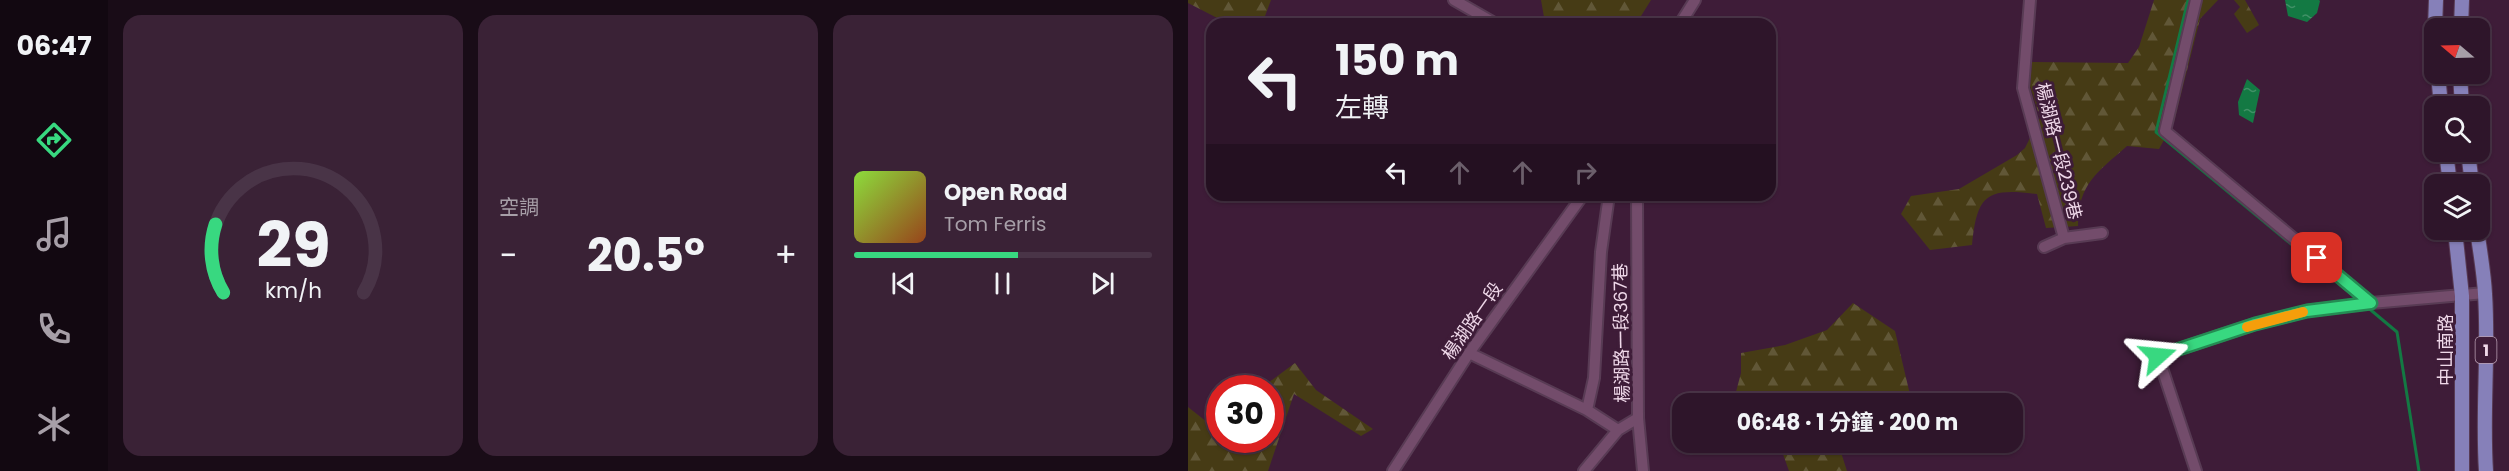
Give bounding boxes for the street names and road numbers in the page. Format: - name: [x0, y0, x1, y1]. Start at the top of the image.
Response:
- street label: 楊湖路一段239巷: [2030, 80, 2088, 222]
- street label: 楊湖路一段367巷: [1607, 263, 1635, 403]
- street label: 楊湖路一段: [1436, 277, 1508, 365]
- street label: 中山南路: [2433, 314, 2458, 386]
- road number: 1: [2476, 337, 2496, 363]

